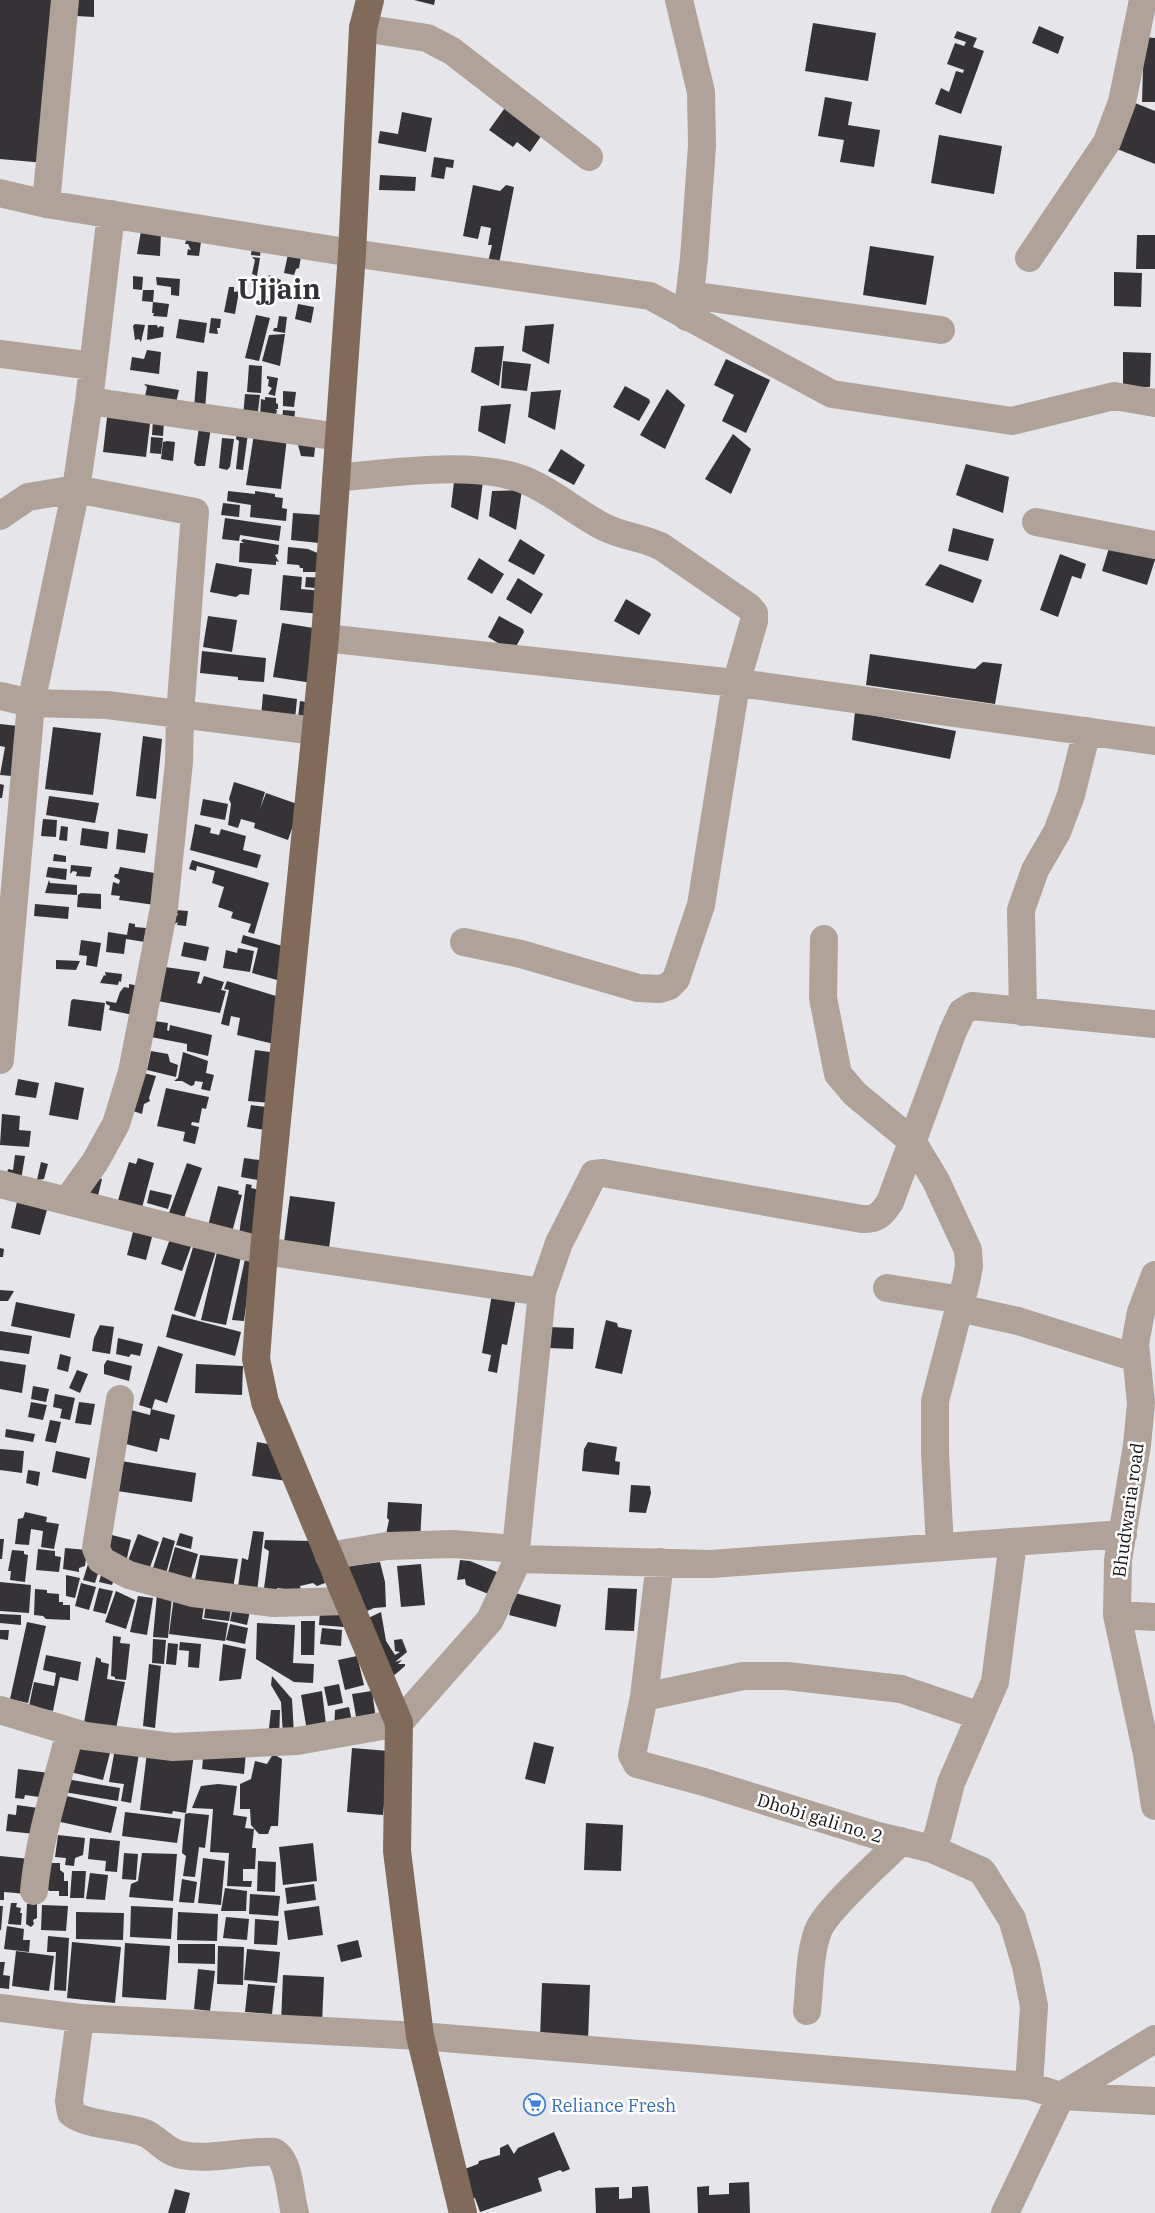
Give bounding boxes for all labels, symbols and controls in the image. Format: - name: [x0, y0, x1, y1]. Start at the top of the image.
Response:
- district label: Ujjain: [237, 270, 321, 307]
- street label: Bhudwaria road: [1107, 1441, 1149, 1579]
- street label: Dhobi gali no. 2: [754, 1788, 886, 1848]
- supermarket icon: Reliance Fresh: [523, 2093, 547, 2117]
- place label: Reliance Fresh: [551, 2094, 676, 2117]

